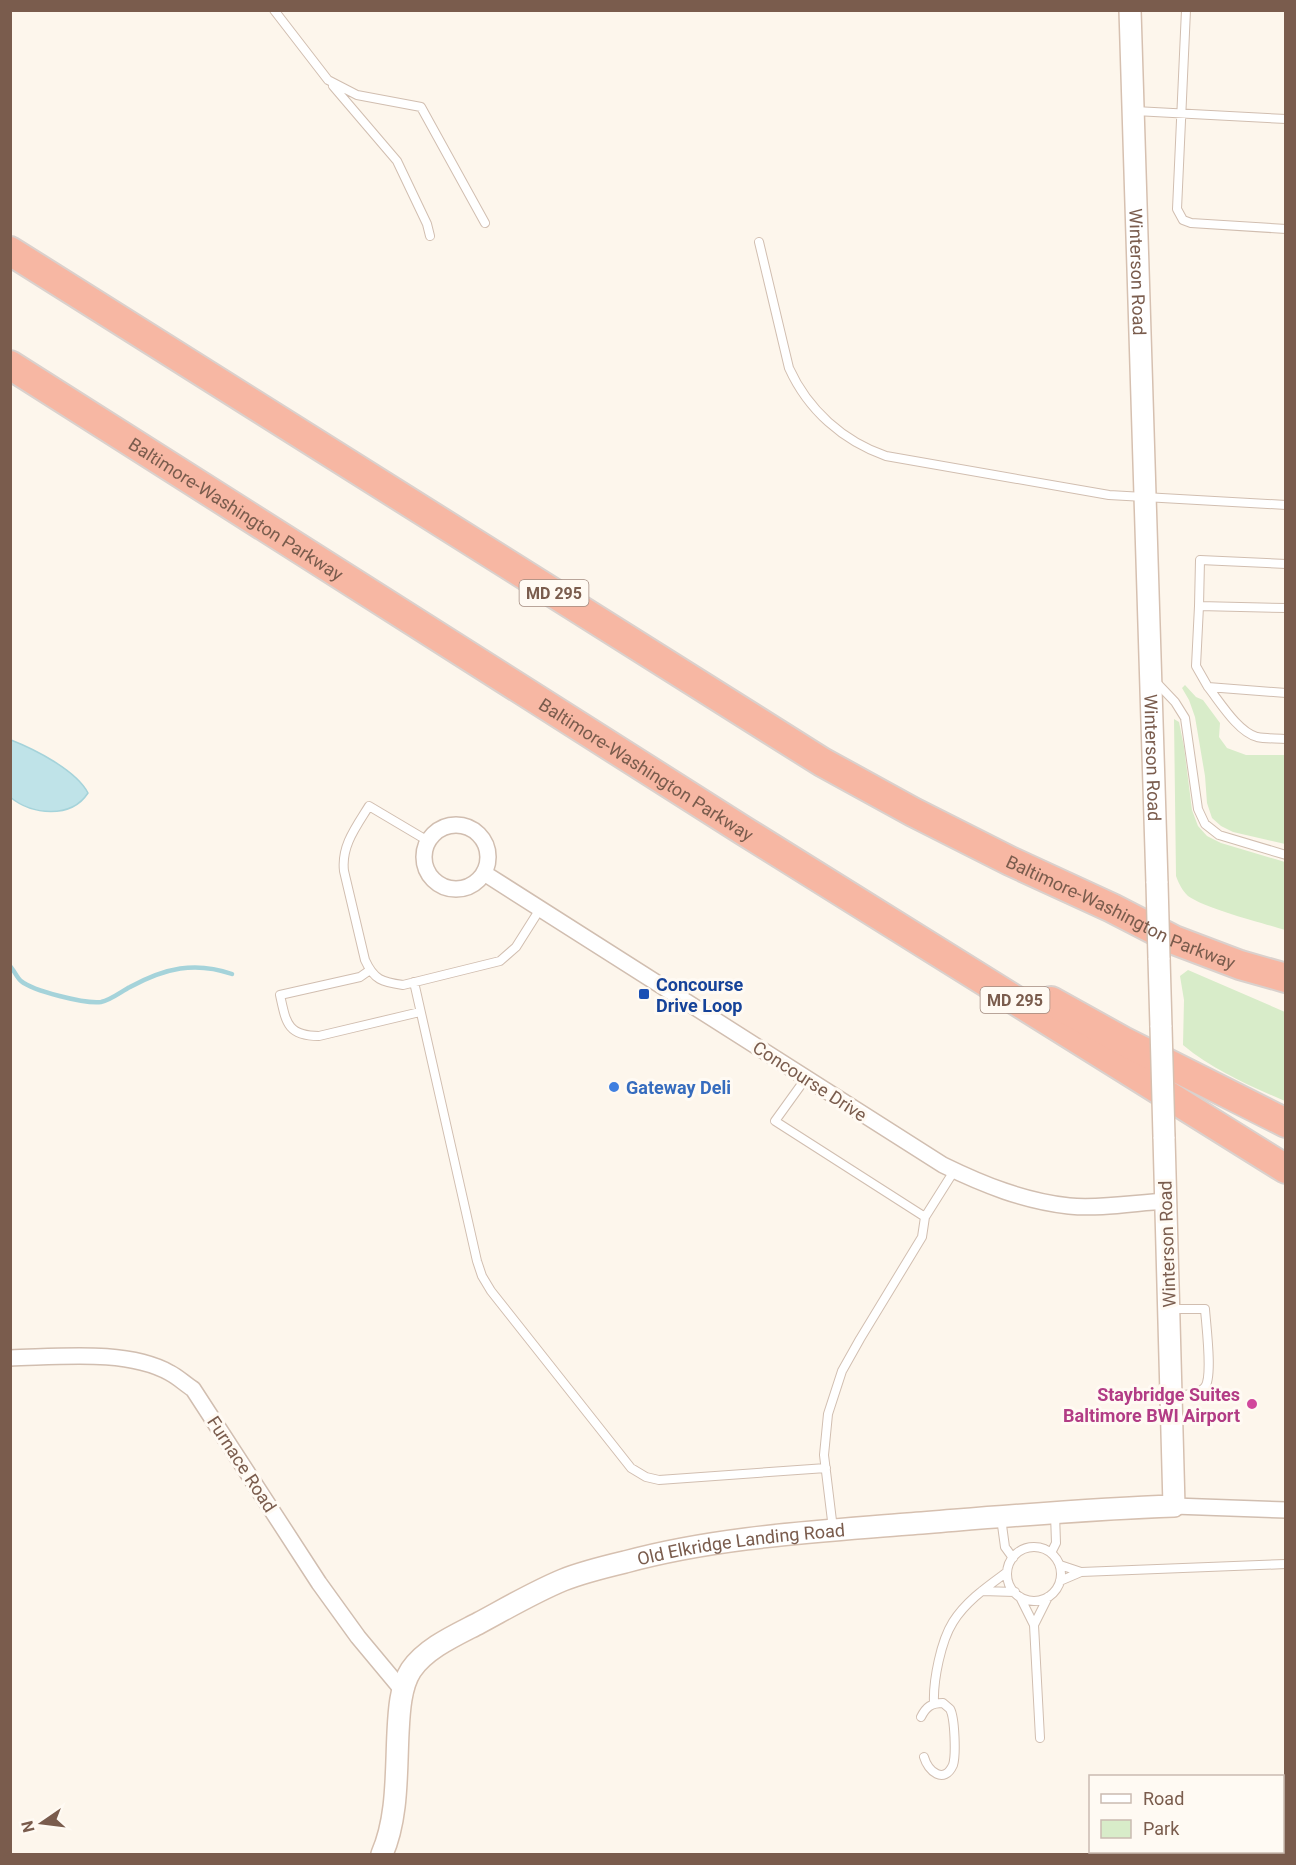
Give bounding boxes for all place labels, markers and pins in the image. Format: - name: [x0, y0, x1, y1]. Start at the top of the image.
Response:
- place label: Concourse Drive Loop: [656, 974, 743, 1016]
- marker: Concourse Drive Loop: [637, 987, 651, 1001]
- place label: Gateway Deli: [626, 1077, 731, 1098]
- marker: Gateway Deli: [607, 1080, 621, 1094]
- place label: Staybridge Suites Baltimore BWI Airport: [1063, 1384, 1240, 1426]
- marker: Staybridge Suites Baltimore BWI Airport: [1245, 1397, 1259, 1411]

